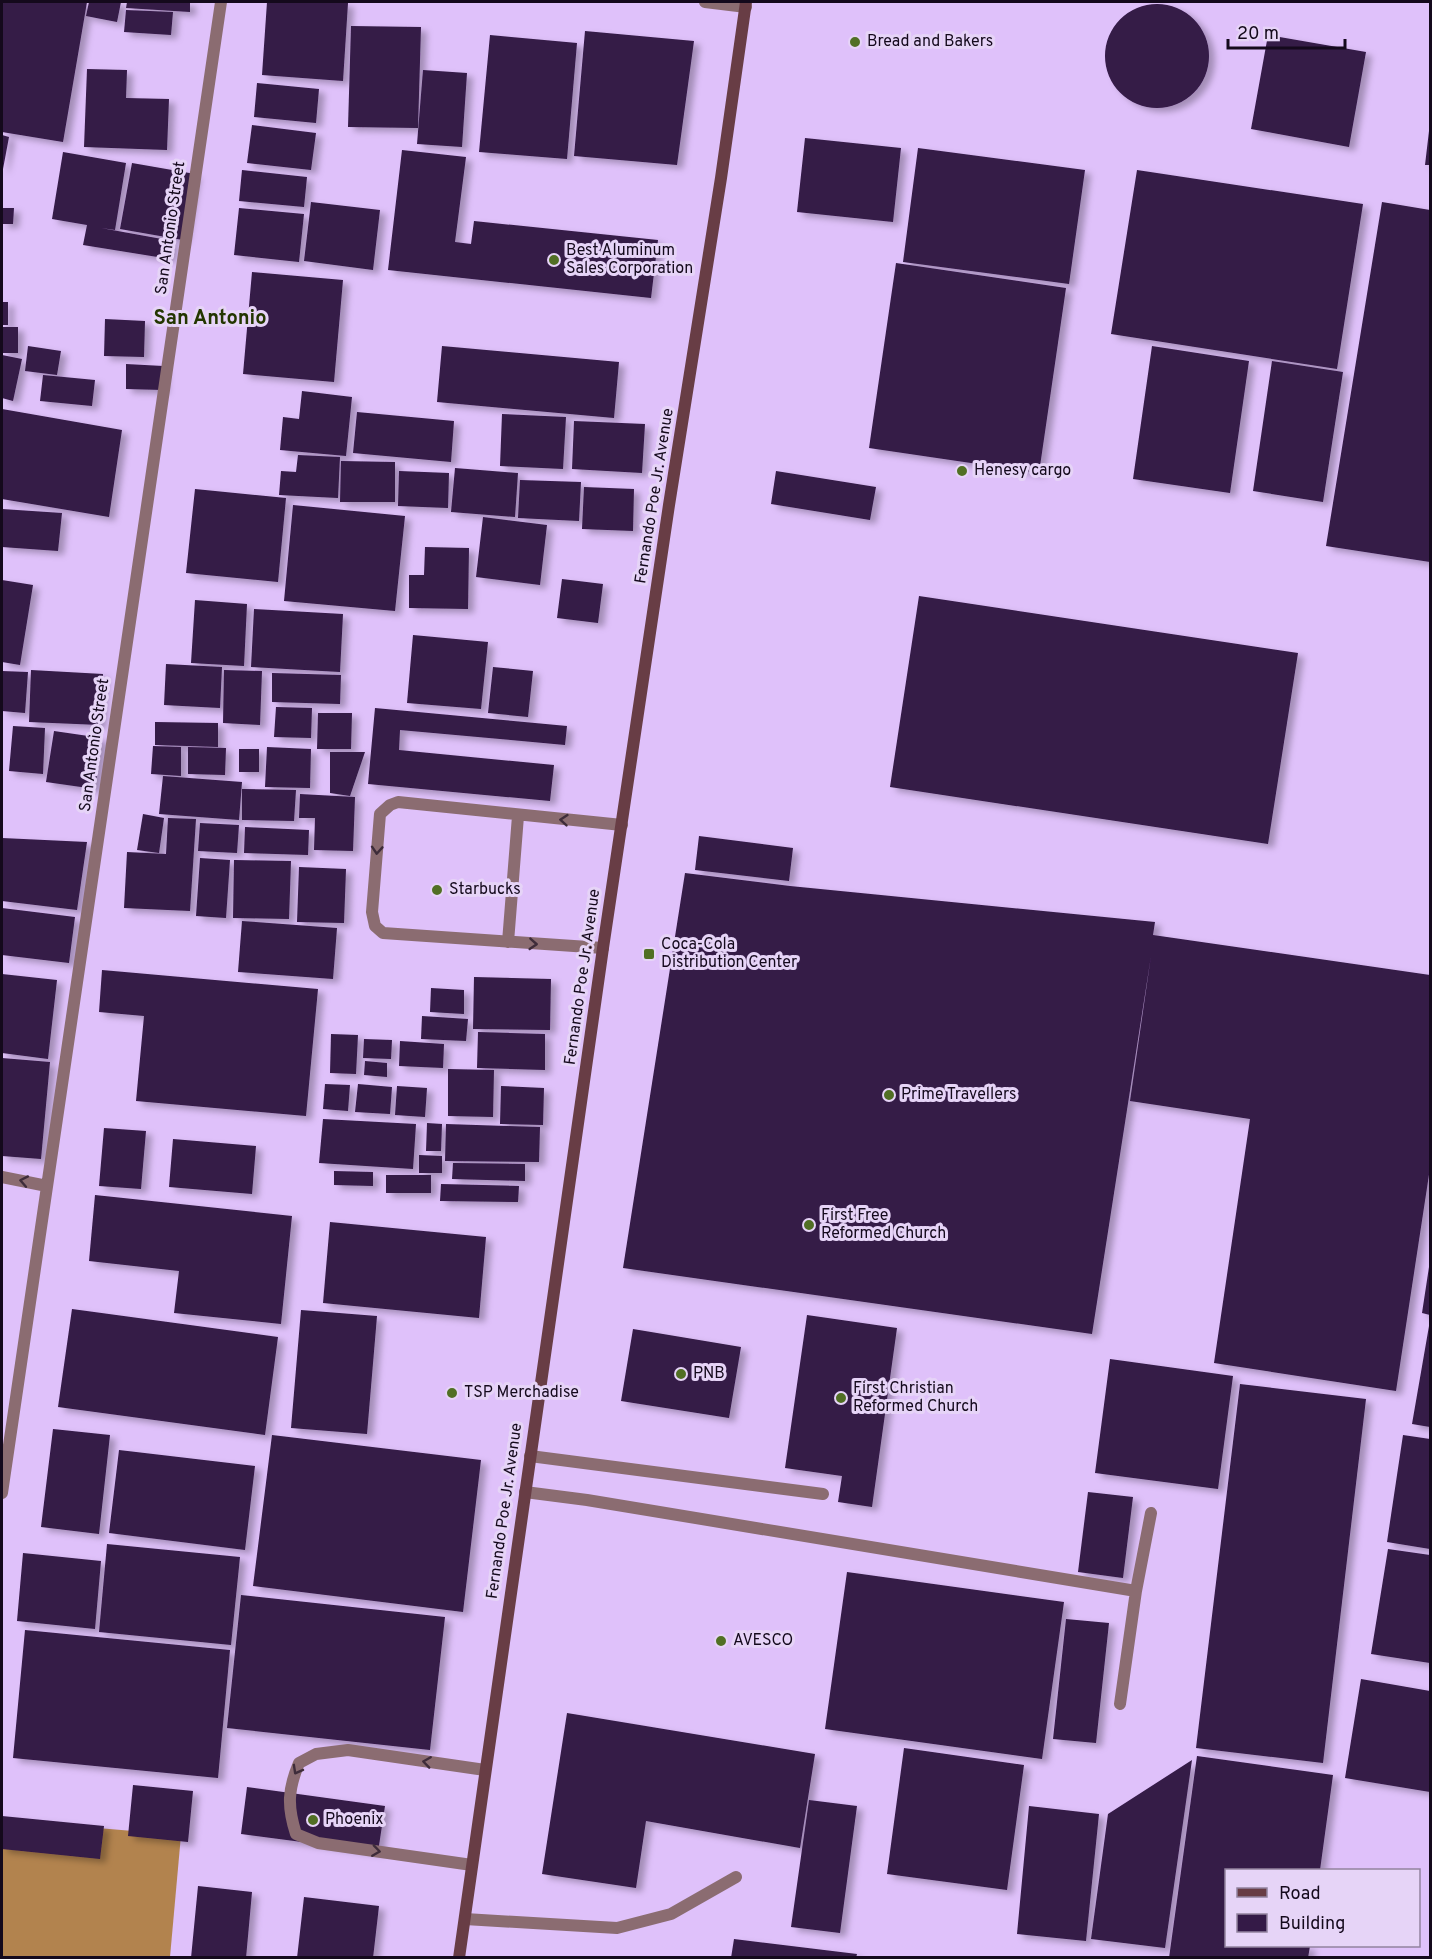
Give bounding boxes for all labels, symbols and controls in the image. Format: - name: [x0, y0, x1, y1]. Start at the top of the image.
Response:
- scale bar: [1228, 12, 1345, 50]
- text: 20 m: [1237, 23, 1279, 46]
- place label: Bread and Bakers: [867, 32, 993, 52]
- marker: Bread and Bakers: [848, 35, 862, 49]
- street label: San Antonio Street: [152, 160, 190, 296]
- place label: Best Aluminum Sales Corporation: [566, 241, 693, 279]
- marker: Best Aluminum Sales Corporation: [547, 253, 561, 267]
- district label: San Antonio: [153, 306, 267, 332]
- street label: Fernando Poe Jr. Avenue: [631, 407, 679, 585]
- place label: Henesy cargo: [974, 461, 1071, 481]
- marker: Henesy cargo: [955, 464, 969, 478]
- street label: San Antonio Street: [76, 677, 114, 813]
- one-way arrow: [559, 814, 568, 827]
- one-way arrow: [371, 846, 384, 855]
- place label: Starbucks: [449, 880, 521, 900]
- marker: Starbucks: [430, 883, 444, 897]
- street label: Fernando Poe Jr. Avenue: [561, 888, 605, 1066]
- place label: Coca-Cola Distribution Center: [661, 935, 797, 973]
- one-way arrow: [529, 937, 538, 950]
- marker: Coca-Cola Distribution Center: [642, 947, 656, 961]
- place label: Prime Travellers: [901, 1085, 1016, 1105]
- marker: Prime Travellers: [882, 1088, 896, 1102]
- one-way arrow: [20, 1175, 30, 1188]
- place label: First Free Reformed Church: [821, 1206, 946, 1244]
- marker: First Free Reformed Church: [802, 1218, 816, 1232]
- place label: PNB: [693, 1364, 725, 1384]
- marker: PNB: [674, 1367, 688, 1381]
- place label: First Christian Reformed Church: [853, 1379, 978, 1417]
- place label: TSP Merchadise: [464, 1383, 579, 1403]
- marker: TSP Merchadise: [445, 1386, 459, 1400]
- marker: First Christian Reformed Church: [834, 1391, 848, 1405]
- street label: Fernando Poe Jr. Avenue: [483, 1422, 527, 1600]
- place label: AVESCO: [733, 1631, 793, 1651]
- marker: AVESCO: [714, 1634, 728, 1648]
- one-way arrow: [423, 1756, 432, 1768]
- one-way arrow: [293, 1764, 304, 1774]
- place label: Phoenix: [325, 1810, 384, 1830]
- marker: Phoenix: [306, 1813, 320, 1827]
- one-way arrow: [371, 1845, 380, 1857]
- legend: [1225, 1869, 1420, 1947]
- text: Road: [1279, 1883, 1321, 1906]
- text: Building: [1279, 1913, 1345, 1936]

